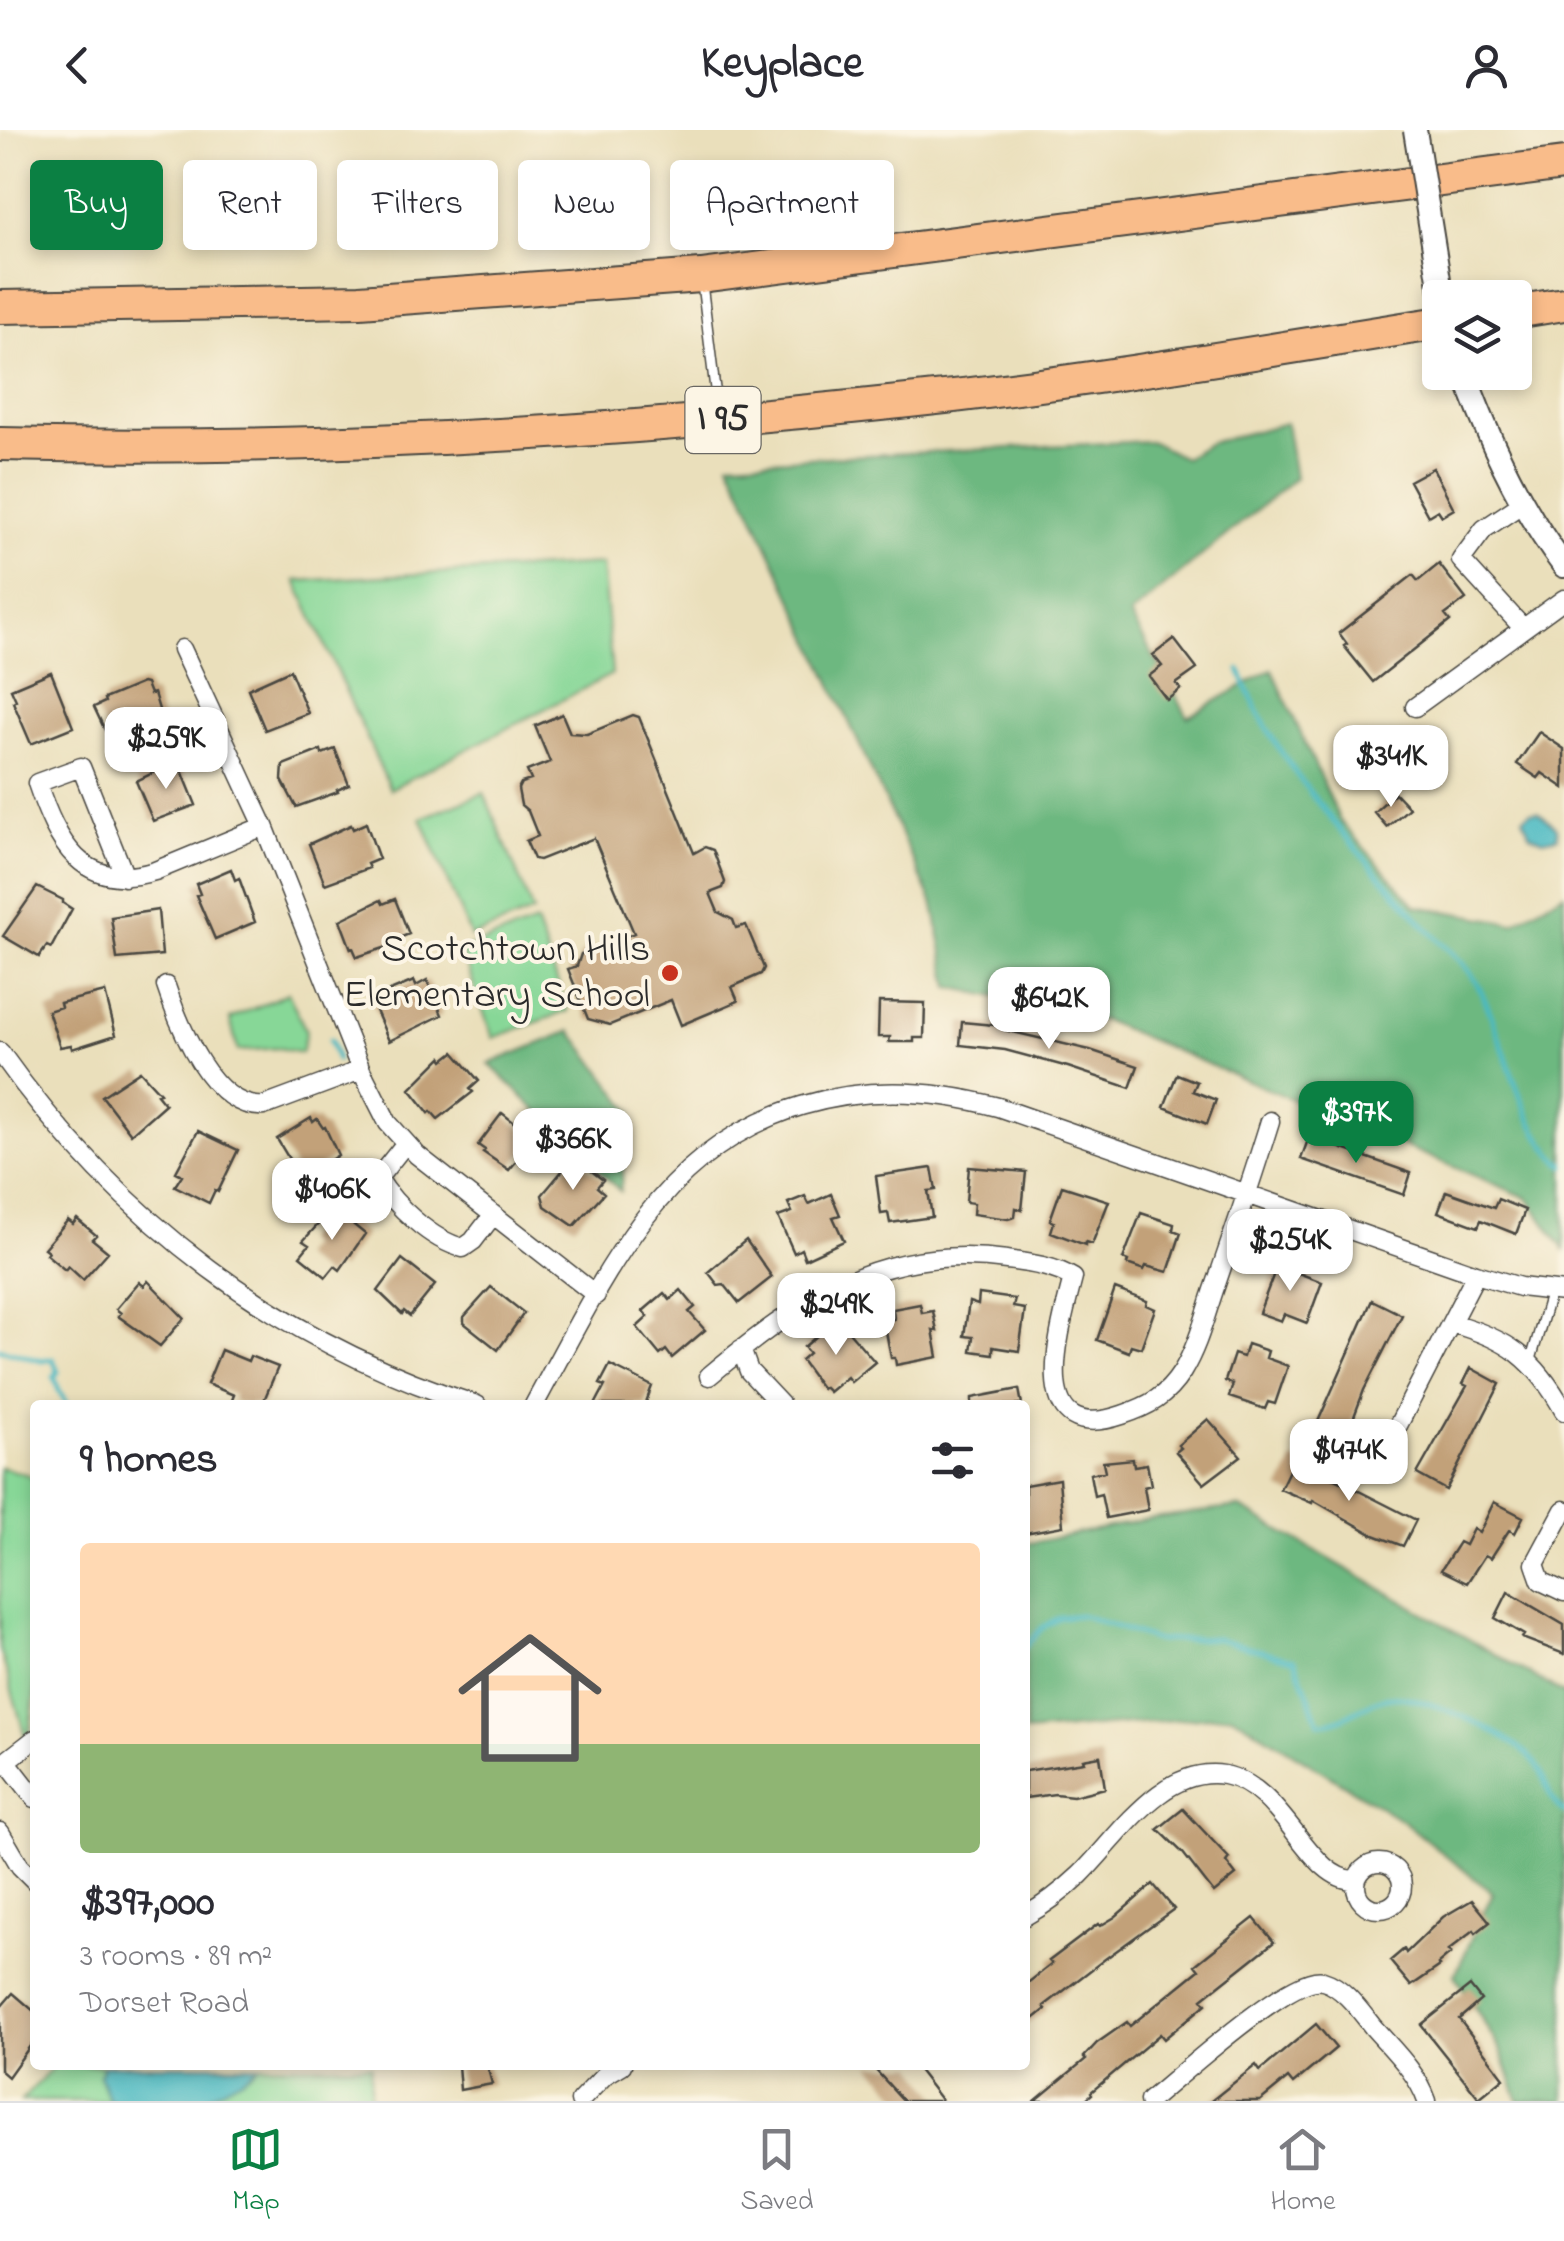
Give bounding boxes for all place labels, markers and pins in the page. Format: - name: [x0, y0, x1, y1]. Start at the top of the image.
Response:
- pin: $259K: [96, 707, 236, 792]
- pin: $341K: [1321, 725, 1461, 810]
- place label: Scotchtown Hills Elementary School: [343, 921, 650, 1026]
- marker: Scotchtown Hills Elementary School: [659, 962, 681, 984]
- pin: $642K: [979, 967, 1119, 1052]
- pin: $397K: [1286, 1081, 1426, 1166]
- pin: $366K: [503, 1108, 643, 1193]
- pin: $406K: [262, 1158, 402, 1243]
- pin: $254K: [1220, 1209, 1360, 1294]
- pin: $249K: [766, 1273, 906, 1358]
- pin: $474K: [1279, 1419, 1419, 1504]

